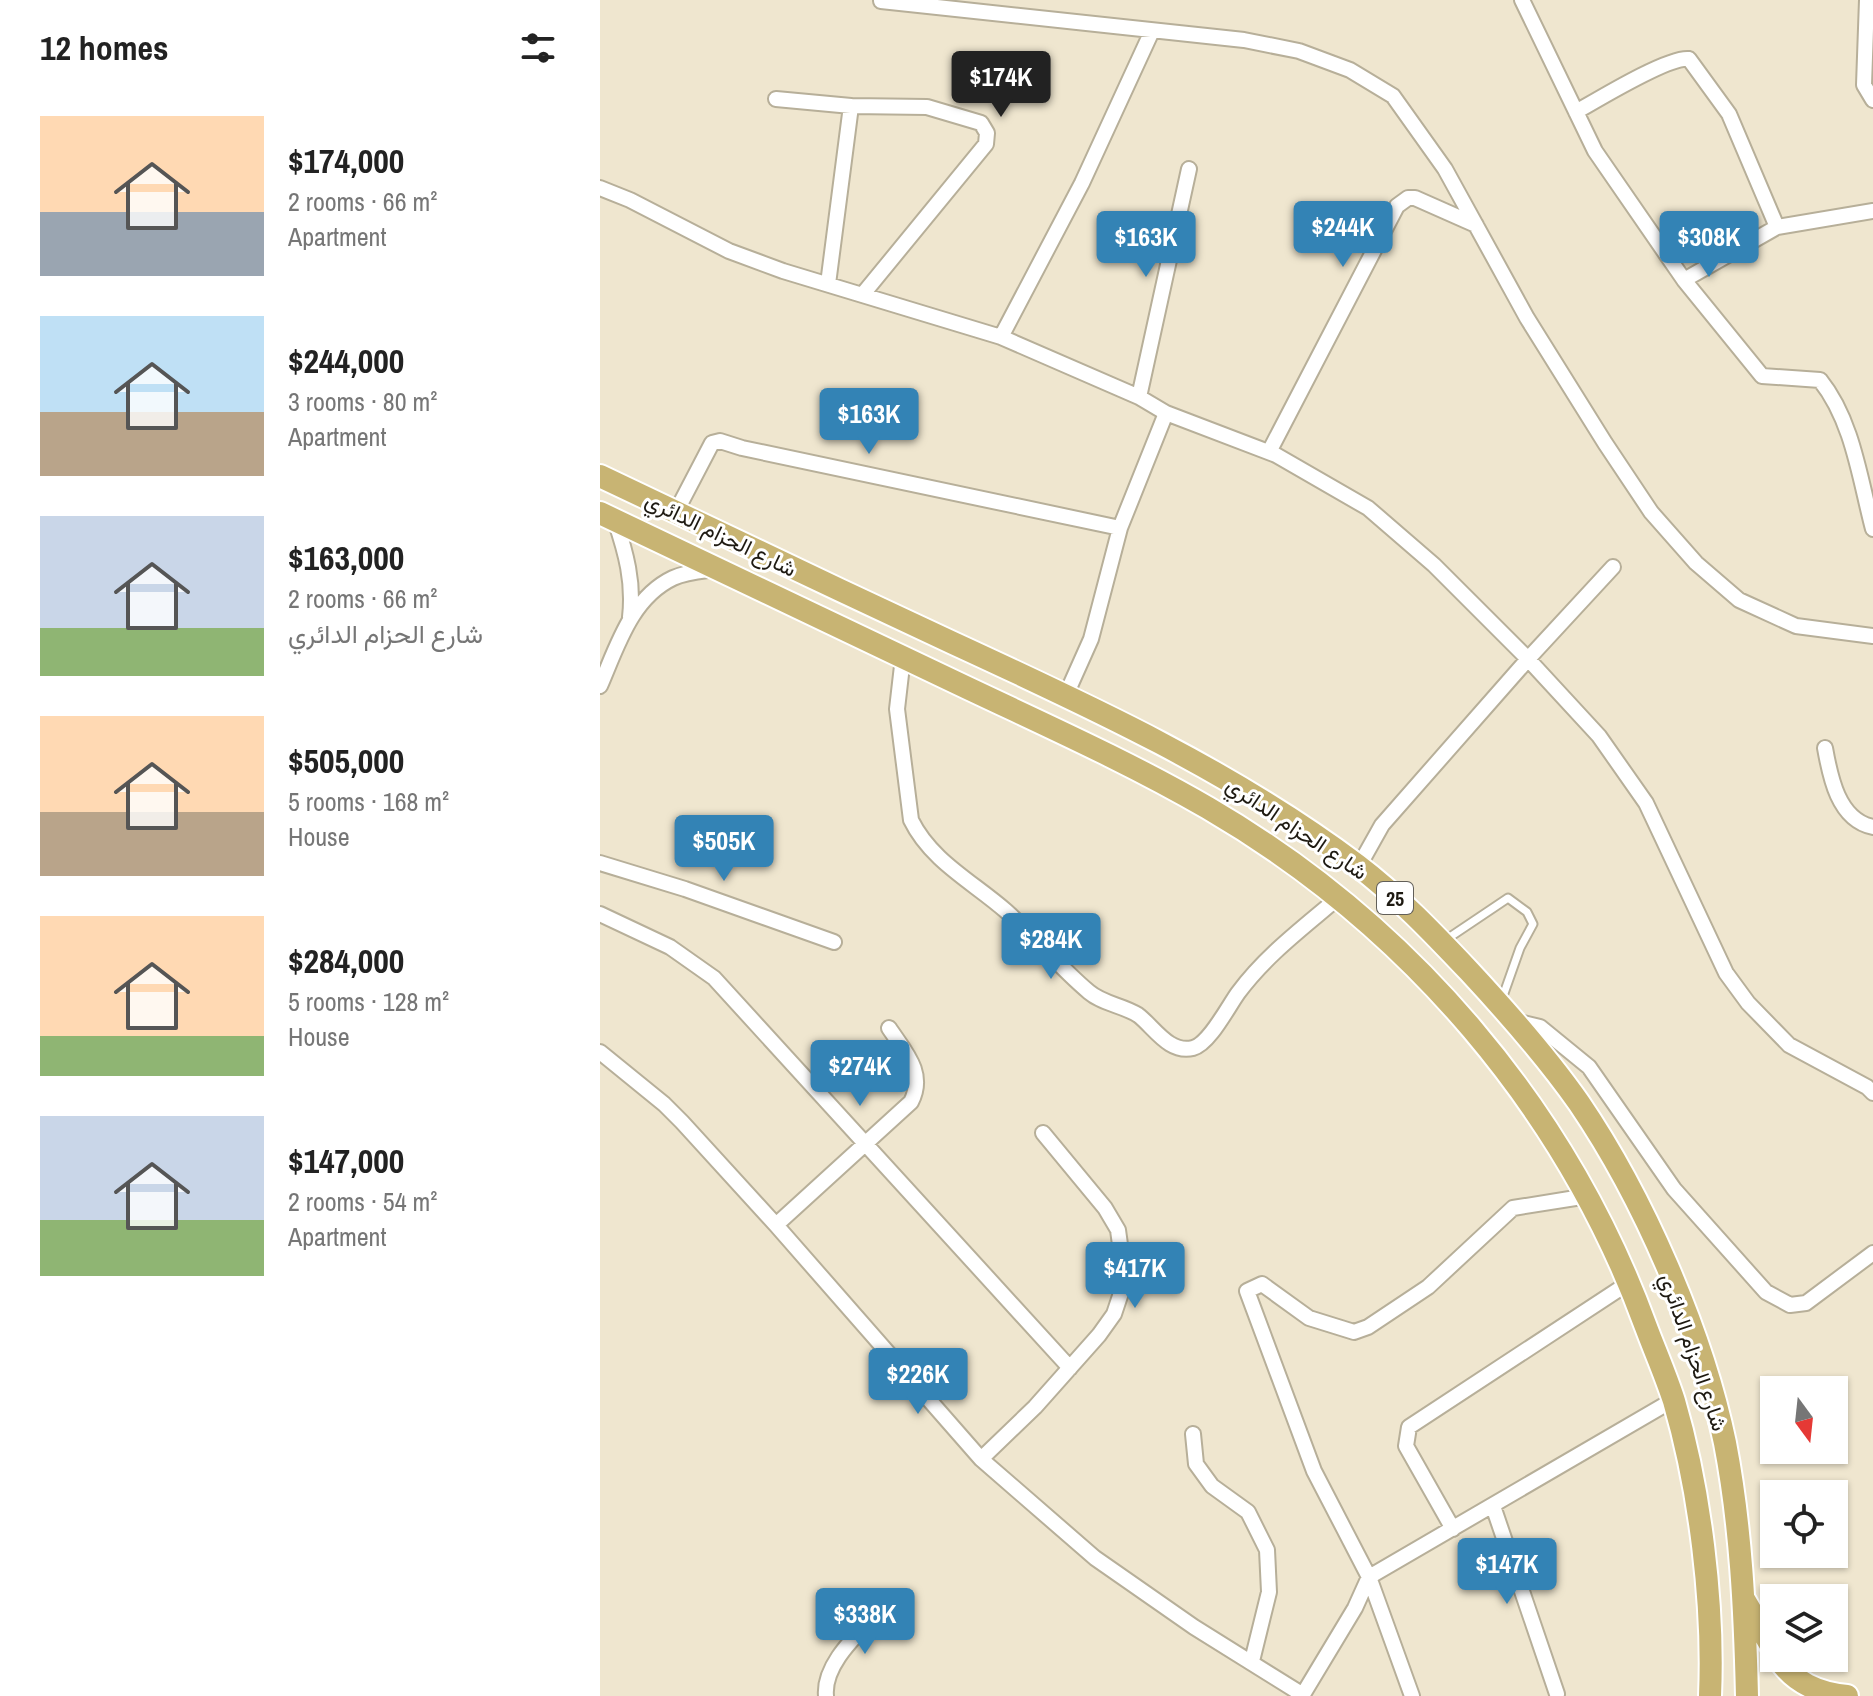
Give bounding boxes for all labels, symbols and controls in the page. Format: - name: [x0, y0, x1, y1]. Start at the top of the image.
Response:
- text: 12 homes: [40, 25, 169, 71]
- icon: filters: [516, 26, 560, 70]
- pin: $174K: [945, 51, 1057, 119]
- text: $174K: [970, 59, 1032, 94]
- text: $174,000: [288, 138, 404, 184]
- icon: home: [104, 148, 200, 244]
- text: 2 rooms · 66 m²: [288, 184, 437, 219]
- pin: $244K: [1287, 201, 1399, 269]
- text: $244K: [1312, 209, 1374, 244]
- pin: $163K: [1090, 211, 1202, 279]
- pin: $308K: [1653, 211, 1765, 279]
- text: Apartment: [288, 219, 386, 254]
- text: $163K: [1115, 219, 1177, 254]
- text: $308K: [1678, 219, 1740, 254]
- text: $244,000: [288, 338, 404, 384]
- icon: home: [104, 348, 200, 444]
- text: 3 rooms · 80 m²: [288, 384, 437, 419]
- pin: $163K: [813, 388, 925, 456]
- text: $163K: [838, 396, 900, 431]
- text: Apartment: [288, 419, 386, 454]
- street label: شارع الحزام الدائري: [639, 484, 802, 587]
- text: $163,000: [288, 535, 404, 581]
- icon: home: [104, 548, 200, 644]
- text: 2 rooms · 66 m²: [288, 581, 437, 616]
- text: شارع الحزام الدائري: [288, 616, 483, 651]
- text: $505,000: [288, 738, 404, 784]
- icon: home: [104, 748, 200, 844]
- street label: شارع الحزام الدائري: [1218, 769, 1374, 890]
- text: 5 rooms · 168 m²: [288, 784, 449, 819]
- pin: $505K: [668, 815, 780, 883]
- text: House: [288, 819, 350, 854]
- text: $505K: [693, 823, 755, 858]
- road number: 25: [1377, 882, 1413, 914]
- pin: $284K: [995, 913, 1107, 981]
- text: $284K: [1020, 921, 1082, 956]
- text: $284,000: [288, 938, 404, 984]
- icon: home: [104, 948, 200, 1044]
- text: 5 rooms · 128 m²: [288, 984, 449, 1019]
- text: House: [288, 1019, 350, 1054]
- pin: $274K: [804, 1040, 916, 1108]
- text: $274K: [829, 1048, 891, 1083]
- text: $147,000: [288, 1138, 404, 1184]
- icon: home: [104, 1148, 200, 1244]
- text: 2 rooms · 54 m²: [288, 1184, 437, 1219]
- text: Apartment: [288, 1219, 386, 1254]
- pin: $417K: [1079, 1242, 1191, 1310]
- text: $417K: [1104, 1250, 1166, 1285]
- street label: شارع الحزام الدائري: [1649, 1269, 1735, 1436]
- pin: $226K: [862, 1348, 974, 1416]
- text: $226K: [887, 1356, 949, 1391]
- north arrow: [1760, 1376, 1848, 1464]
- map controls: [1760, 1376, 1848, 1672]
- button: locate: [1760, 1480, 1848, 1568]
- pin: $147K: [1451, 1538, 1563, 1606]
- text: $147K: [1476, 1546, 1538, 1581]
- button: layers: [1760, 1584, 1848, 1672]
- pin: $338K: [809, 1588, 921, 1656]
- text: $338K: [834, 1596, 896, 1631]

